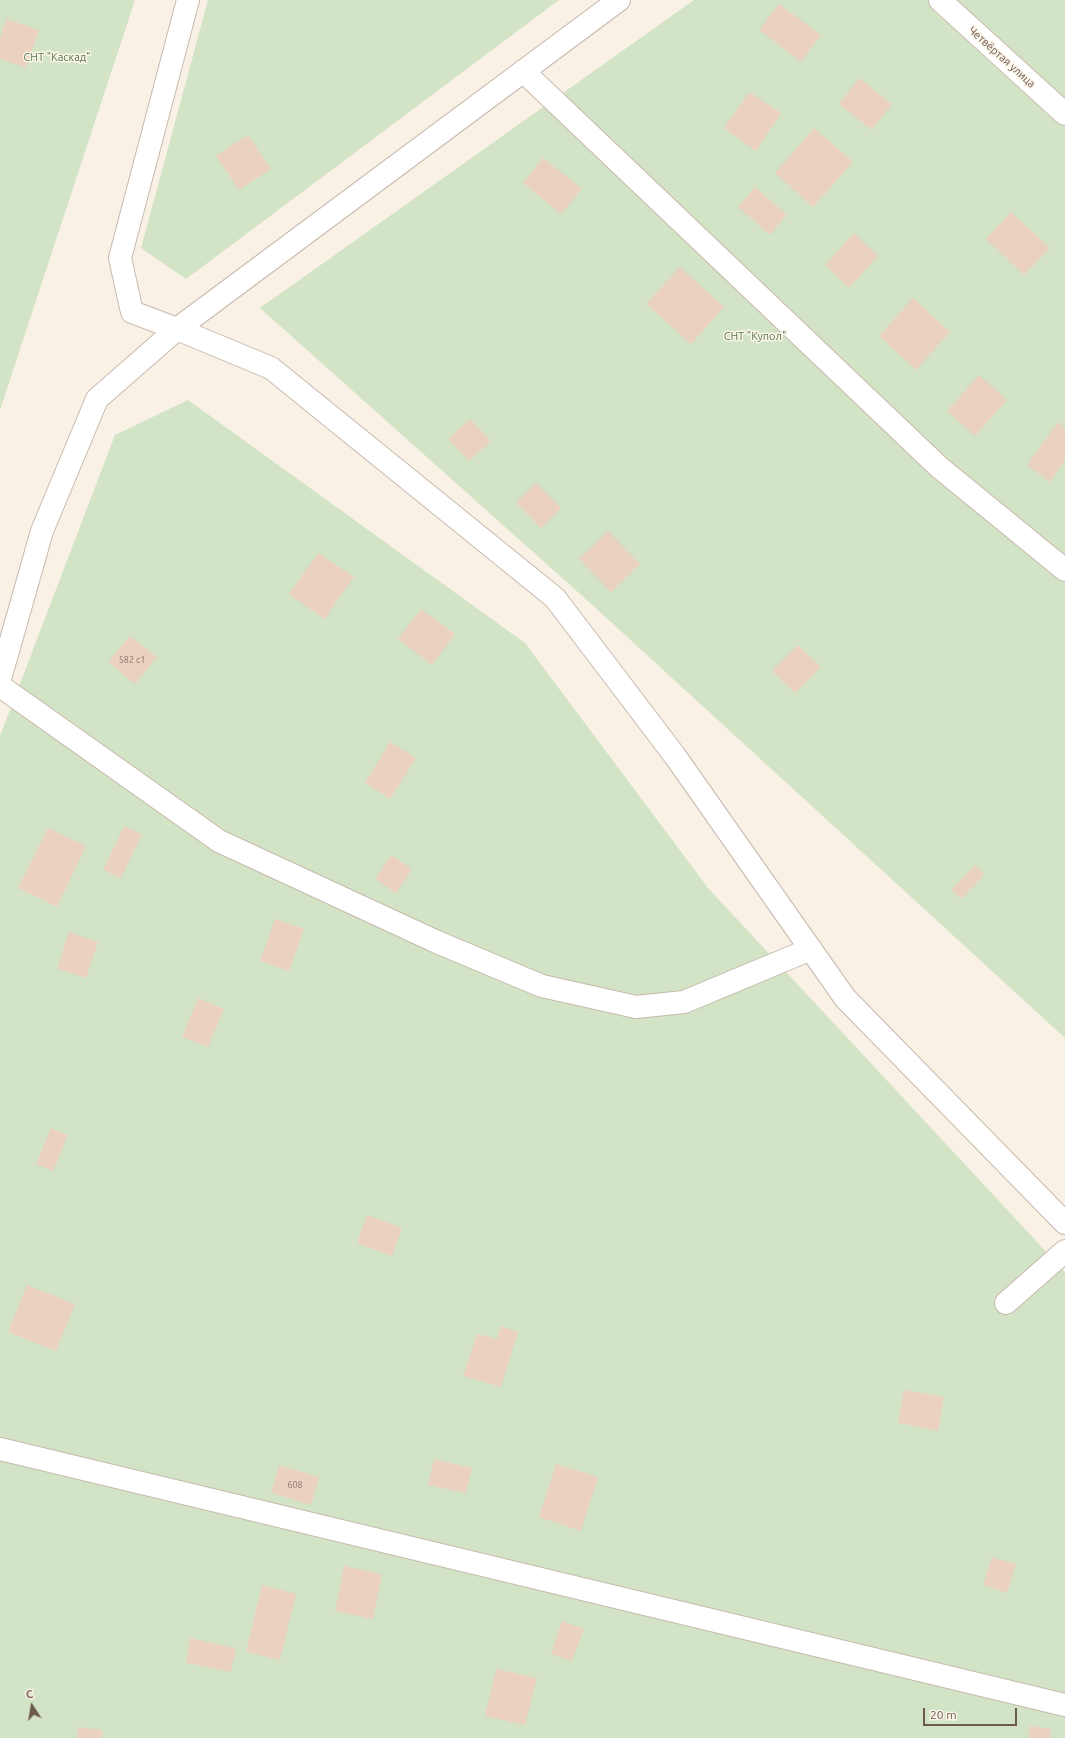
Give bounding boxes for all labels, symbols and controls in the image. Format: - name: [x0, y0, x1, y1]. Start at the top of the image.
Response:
- street label: Четвёртая улица: [966, 24, 1038, 90]
- park label: СНТ "Каскад": [24, 50, 90, 64]
- park label: СНТ "Купол": [724, 329, 786, 343]
- house number: 582 с1: [119, 655, 145, 665]
- house number: 608: [287, 1480, 303, 1490]
- north arrow: [12, 1686, 52, 1726]
- text: С: [25, 1688, 34, 1701]
- scale bar: [925, 1700, 1019, 1726]
- text: 20 m: [930, 1708, 957, 1721]

